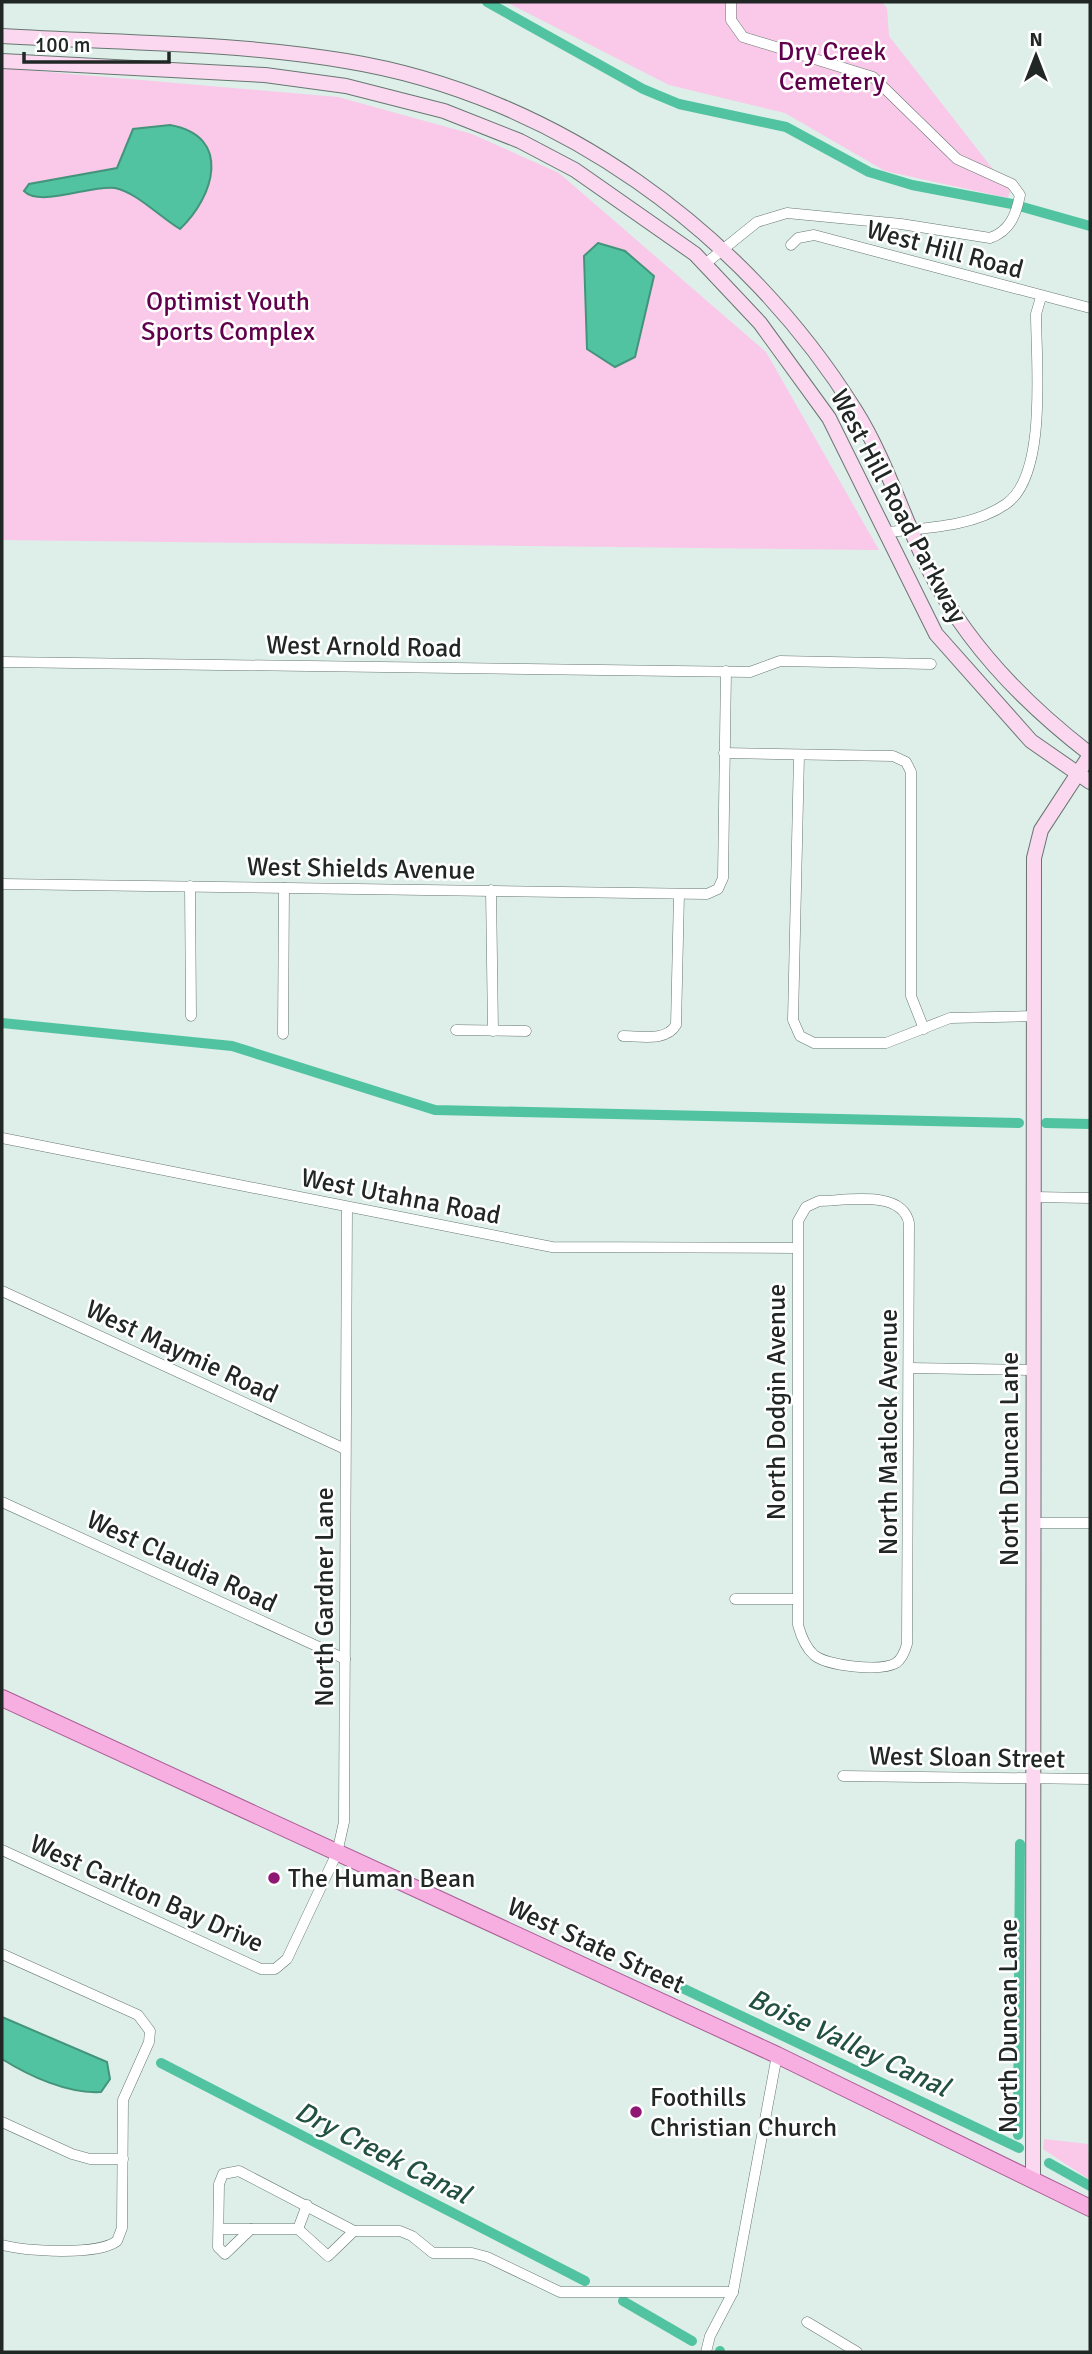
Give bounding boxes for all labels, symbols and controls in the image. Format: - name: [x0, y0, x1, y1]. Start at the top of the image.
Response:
- scale bar: [24, 21, 170, 65]
- north arrow: [1001, 21, 1071, 91]
- text: N: [1029, 28, 1043, 52]
- text: 100 m: [35, 32, 90, 58]
- park label: Dry Creek Cemetery: [778, 36, 886, 98]
- street label: West Hill Road: [863, 214, 1027, 286]
- park label: Optimist Youth Sports Complex: [141, 286, 315, 348]
- street label: West Hill Road Parkway: [823, 384, 973, 629]
- street label: West Arnold Road: [266, 629, 462, 665]
- street label: West Shields Avenue: [246, 851, 476, 887]
- street label: West Utahna Road: [298, 1162, 503, 1232]
- street label: North Dodgin Avenue: [761, 1284, 793, 1520]
- street label: West Maymie Road: [80, 1293, 283, 1410]
- street label: North Matlock Avenue: [873, 1309, 905, 1555]
- street label: North Duncan Lane: [994, 1352, 1026, 1566]
- street label: North Gardner Lane: [309, 1487, 341, 1707]
- street label: West Claudia Road: [81, 1504, 282, 1620]
- street label: West Sloan Street: [868, 1740, 1065, 1776]
- street label: West Carlton Bay Drive: [25, 1828, 269, 1960]
- place label: The Human Bean: [288, 1863, 475, 1895]
- marker: The Human Bean: [266, 1870, 282, 1886]
- street label: West State Street: [502, 1891, 689, 2001]
- street label: North Duncan Lane: [993, 1919, 1025, 2133]
- water label: Boise Valley Canal: [743, 1981, 956, 2105]
- place label: Foothills Christian Church: [650, 2082, 837, 2144]
- water label: Dry Creek Canal: [289, 2094, 477, 2212]
- marker: Foothills Christian Church: [628, 2104, 644, 2120]

